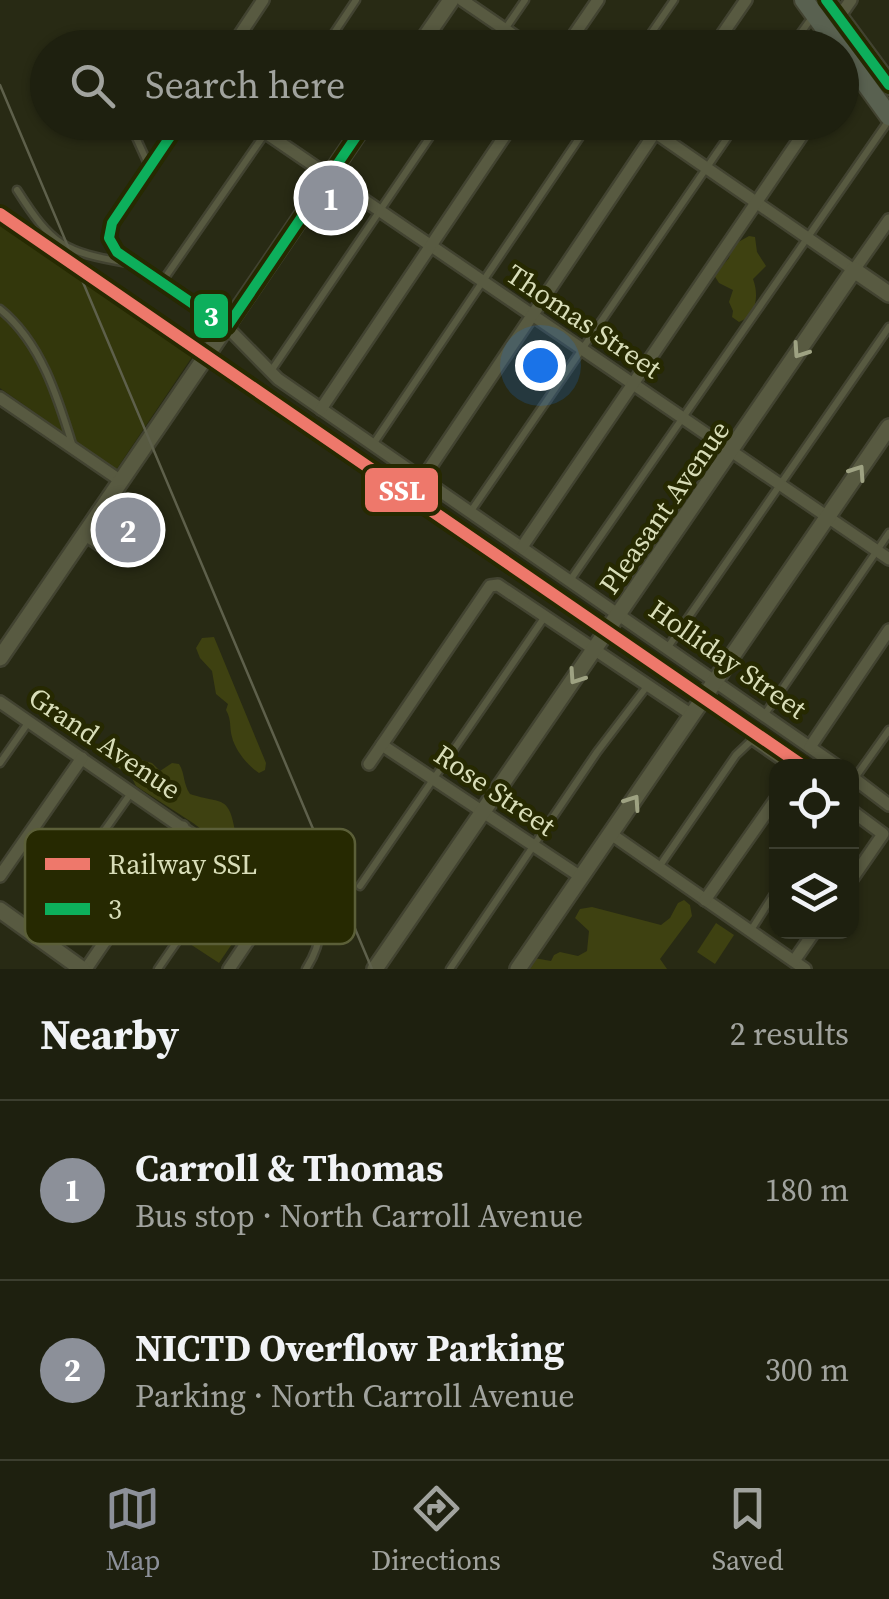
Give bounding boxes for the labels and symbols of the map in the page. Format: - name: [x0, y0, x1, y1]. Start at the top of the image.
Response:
- pin: 1: [298, 160, 364, 236]
- street label: Thomas Street: [499, 255, 670, 387]
- line badge: 3: [192, 292, 230, 340]
- text: 3: [203, 297, 219, 335]
- your location: [515, 340, 566, 391]
- one-way arrow: [794, 340, 812, 359]
- street label: Pleasant Avenue: [590, 413, 738, 601]
- one-way arrow: [846, 465, 864, 483]
- line badge: SSL: [363, 466, 440, 514]
- text: SSL: [379, 471, 425, 509]
- pin: 2: [96, 492, 160, 568]
- street label: Holliday Street: [642, 591, 815, 728]
- one-way arrow: [570, 666, 589, 684]
- street label: Grand Avenue: [21, 678, 189, 808]
- street label: Rose Street: [427, 735, 564, 845]
- one-way arrow: [620, 794, 639, 812]
- legend: [25, 829, 355, 944]
- text: Railway SSL: [108, 845, 257, 883]
- text: 3: [108, 890, 122, 928]

